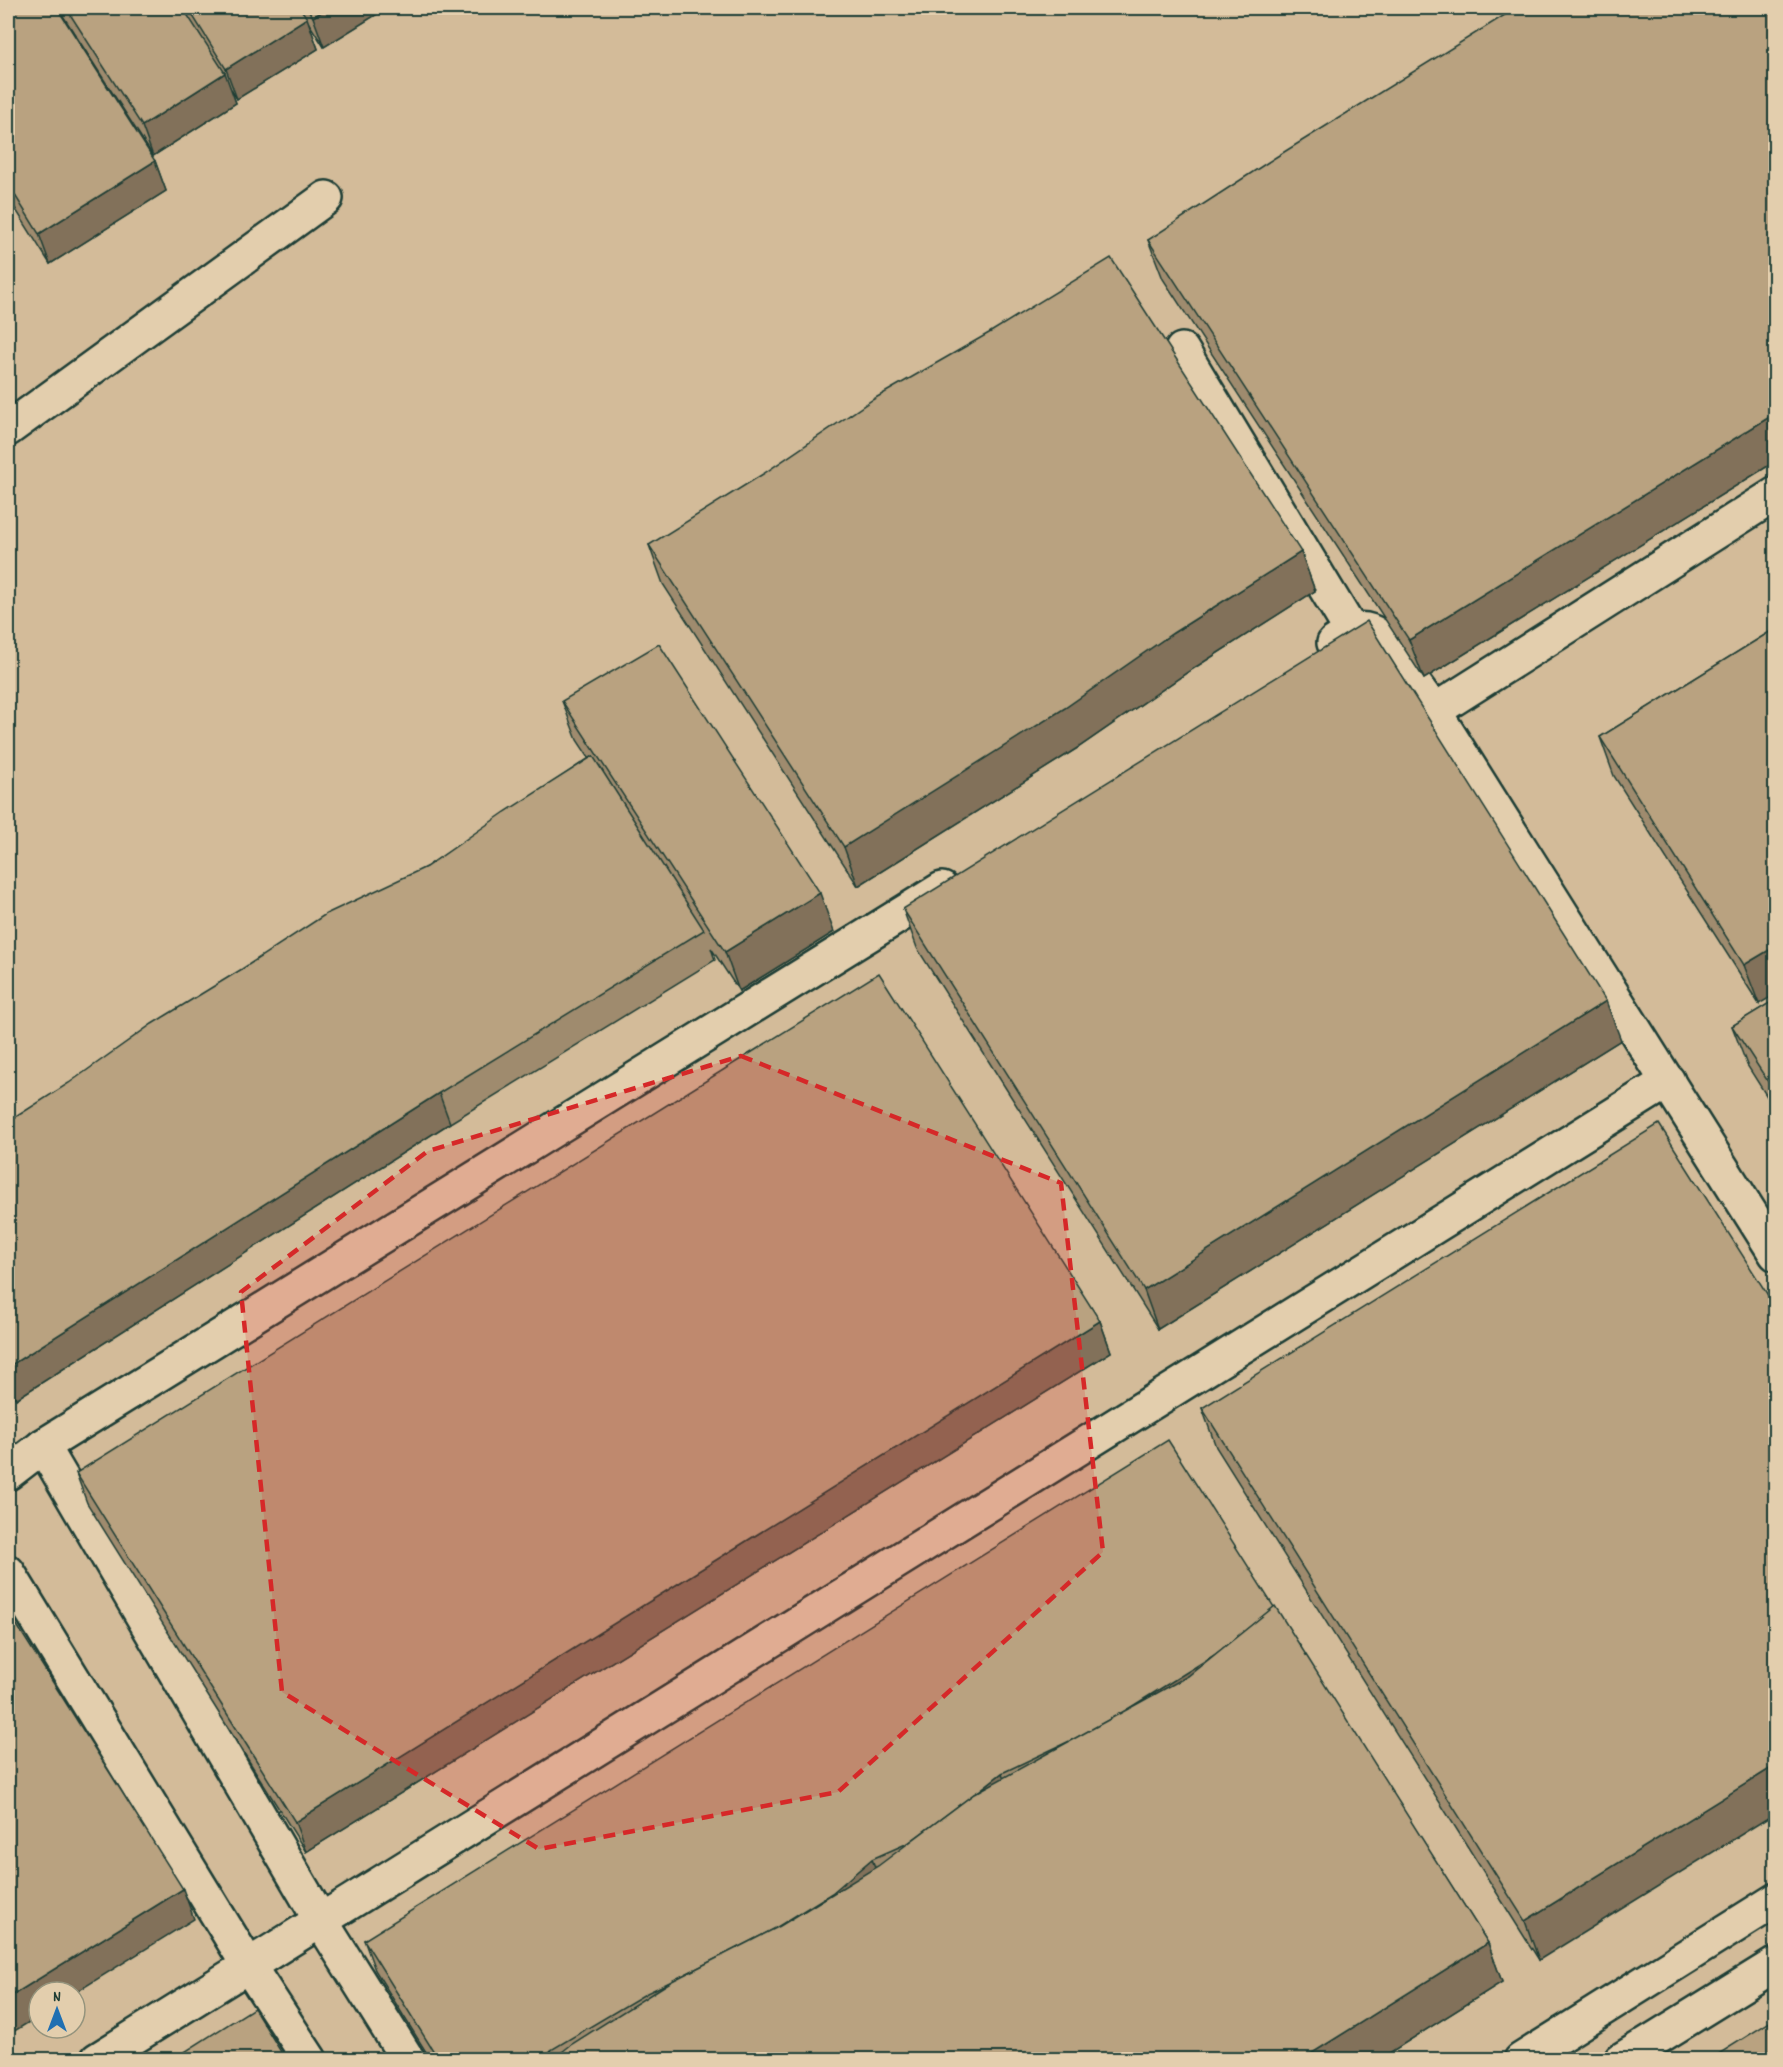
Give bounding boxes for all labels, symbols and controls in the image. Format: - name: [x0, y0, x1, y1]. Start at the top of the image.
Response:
- north arrow: [27, 1980, 87, 2040]
- text: N: [53, 1986, 61, 2009]

